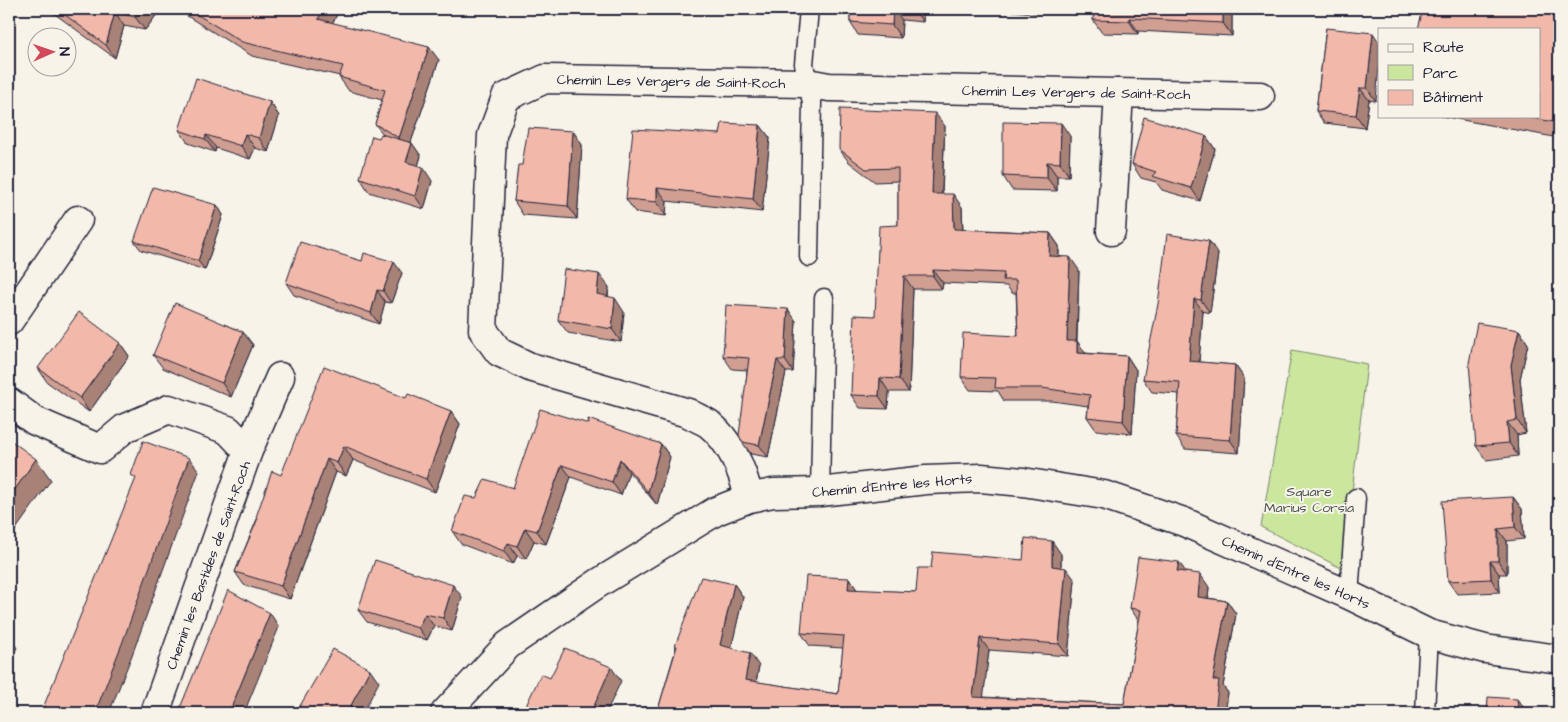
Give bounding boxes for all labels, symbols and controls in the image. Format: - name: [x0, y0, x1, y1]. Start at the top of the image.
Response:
- north arrow: [28, 28, 78, 78]
- legend: [1378, 28, 1540, 118]
- text: Route: [1423, 37, 1464, 58]
- text: N: [54, 47, 74, 57]
- text: Parc: [1423, 63, 1458, 84]
- street label: Chemin Les Vergers de Saint-Roch: [557, 70, 785, 94]
- street label: Chemin Les Vergers de Saint-Roch: [962, 81, 1190, 105]
- text: Bâtiment: [1423, 87, 1483, 108]
- street label: Chemin les Bastides de Saint-Roch: [162, 458, 256, 673]
- street label: Chemin d'Entre les Horts: [811, 469, 973, 503]
- park label: Square Marius Corsia: [1264, 482, 1354, 518]
- street label: Chemin d'Entre les Horts: [1218, 531, 1373, 615]

